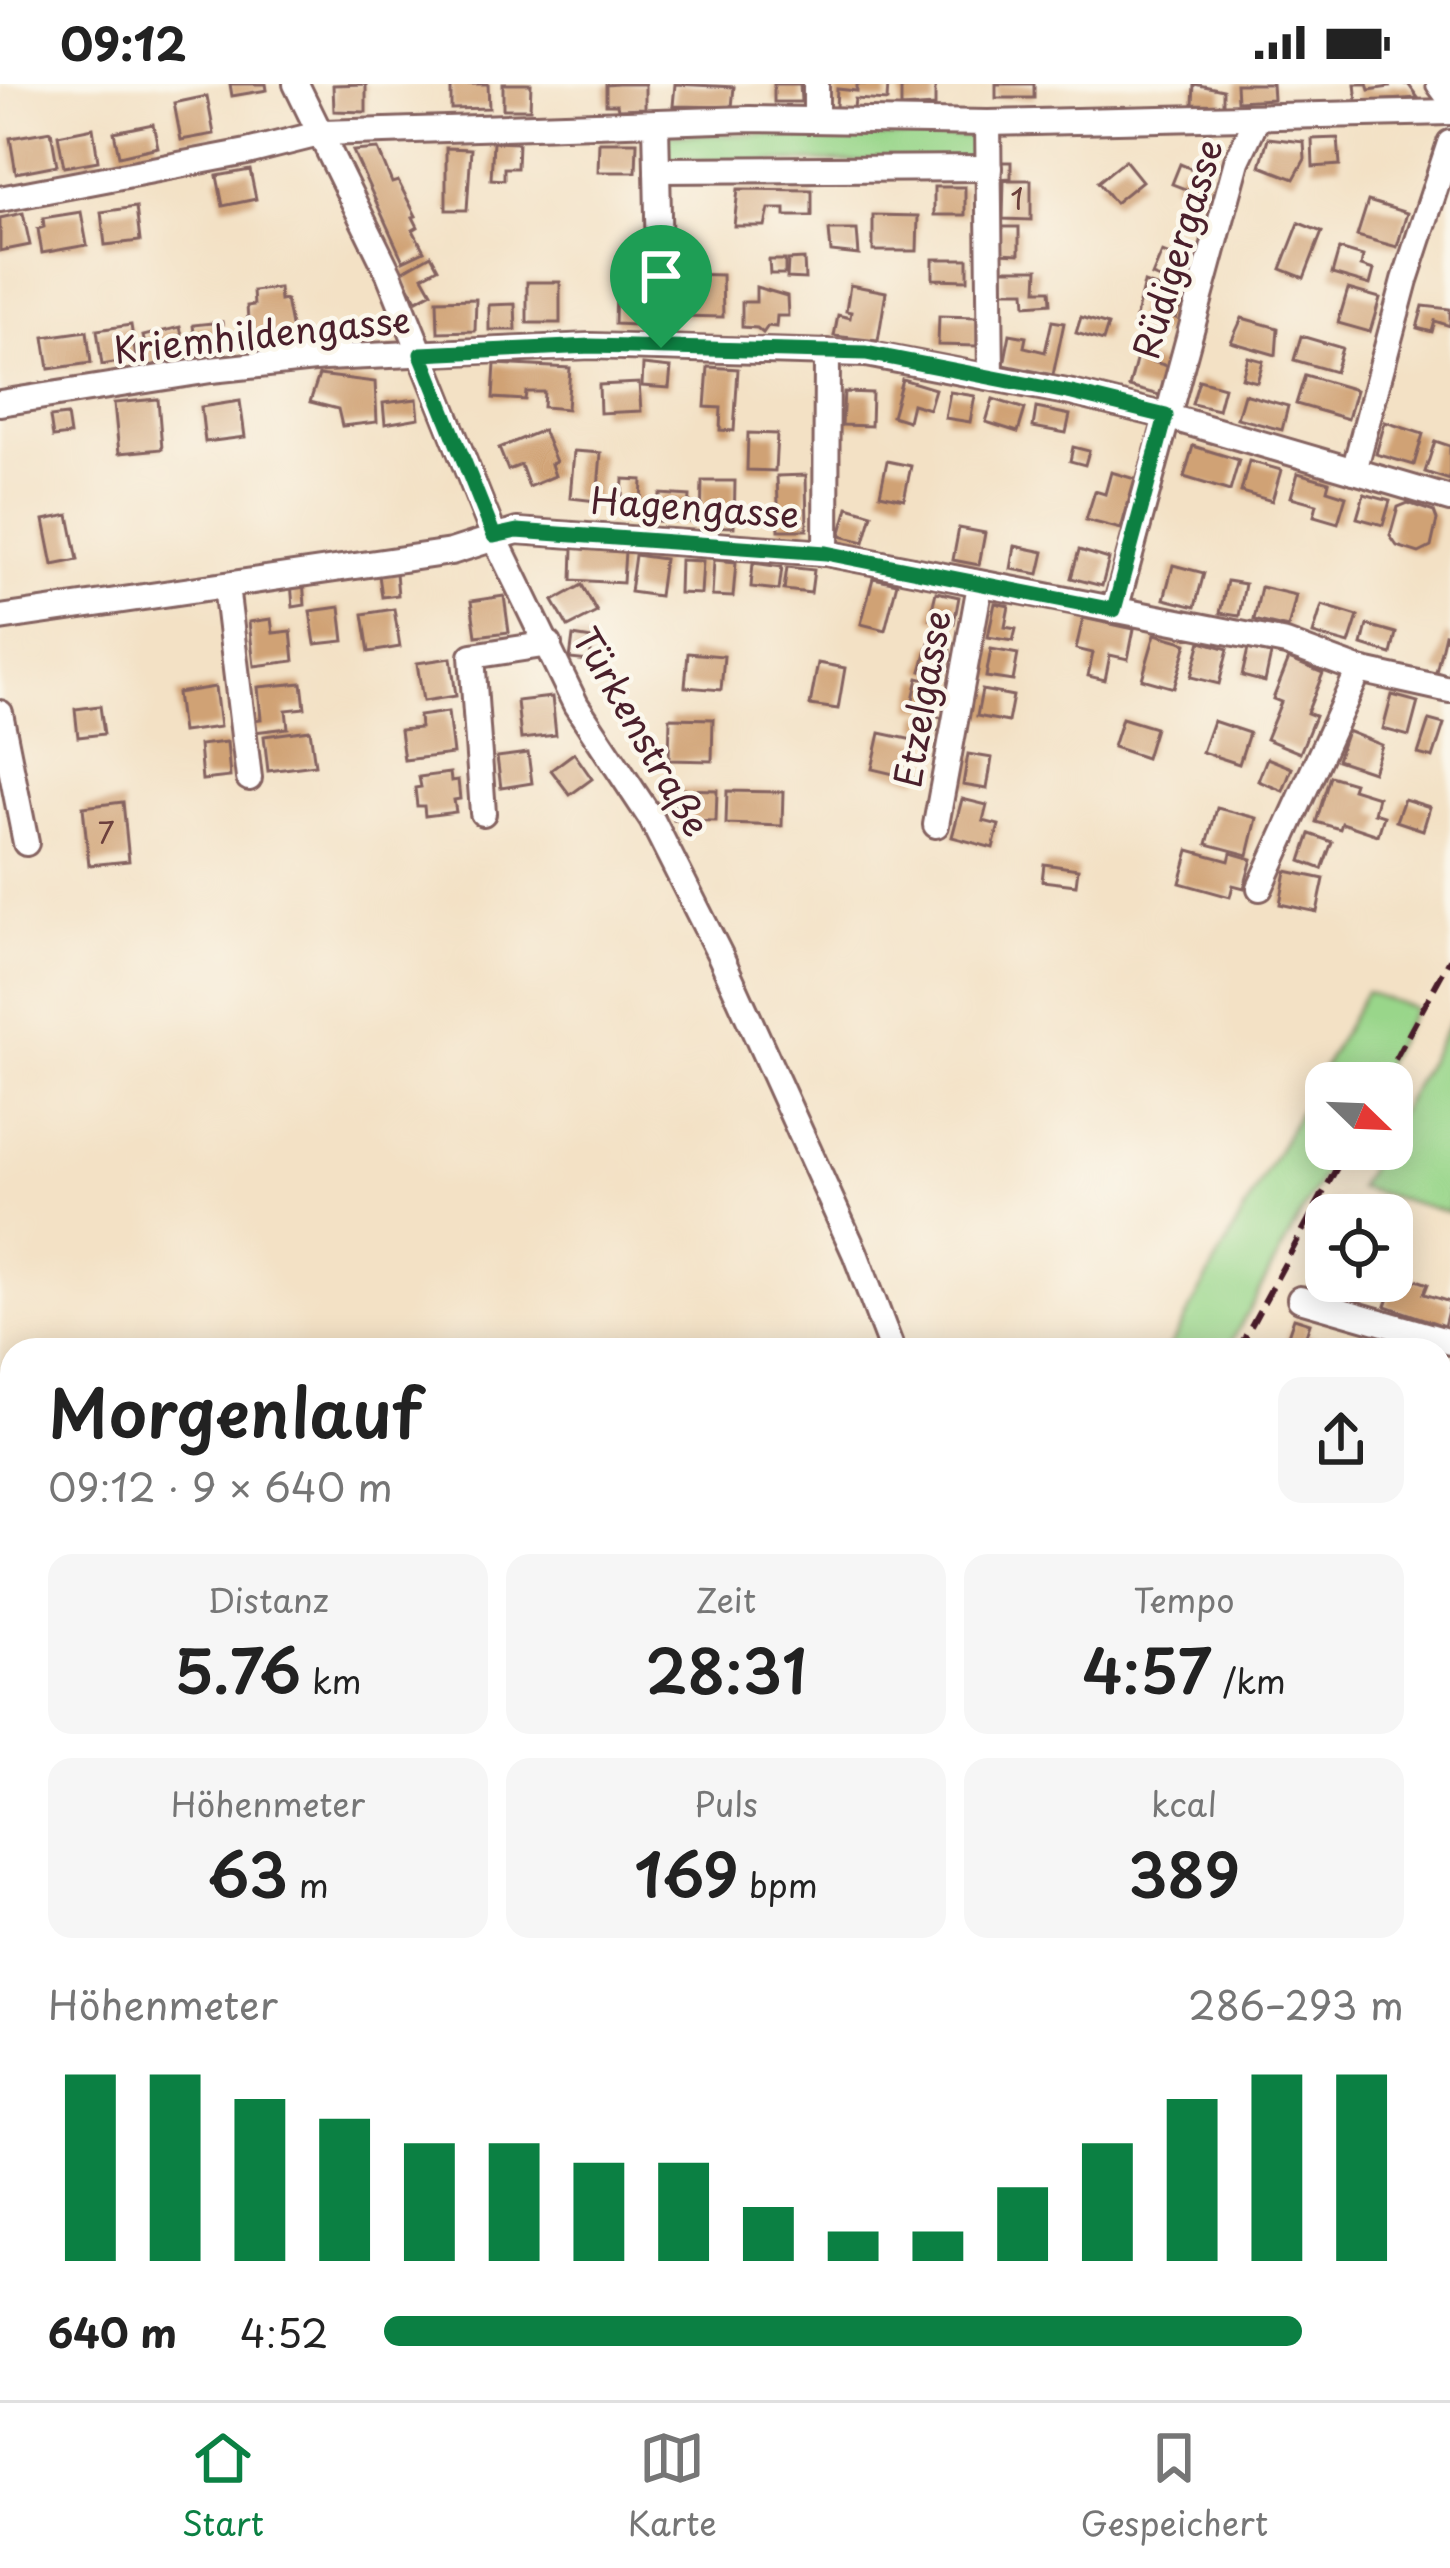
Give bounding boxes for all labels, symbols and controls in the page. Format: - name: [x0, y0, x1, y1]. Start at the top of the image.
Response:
- text: 09:12: [60, 8, 187, 76]
- street label: Rüdigergasse: [1117, 132, 1235, 365]
- house number: 1: [1010, 175, 1024, 220]
- pin: [610, 225, 712, 348]
- icon: arrive: [628, 243, 694, 309]
- street label: Kriemhildengasse: [111, 291, 413, 375]
- street label: Hagengasse: [589, 472, 801, 540]
- street label: Etzelgasse: [879, 606, 963, 791]
- street label: Türkenstraße: [561, 616, 725, 846]
- house number: 7: [97, 809, 115, 854]
- north arrow: [1305, 1062, 1413, 1170]
- map controls: [1305, 1062, 1413, 1302]
- button: locate: [1305, 1194, 1413, 1302]
- text: Morgenlauf: [48, 1361, 422, 1460]
- button: share: [1278, 1377, 1404, 1503]
- text: 09:12 · 9 × 640 m: [48, 1456, 393, 1515]
- text: Distanz: [207, 1574, 329, 1624]
- text: Zeit: [696, 1574, 756, 1624]
- text: Tempo: [1134, 1574, 1234, 1624]
- text: 5.76: [174, 1624, 301, 1714]
- text: 28:31: [645, 1624, 807, 1714]
- text: 4:57: [1082, 1624, 1212, 1714]
- text: km: [301, 1655, 362, 1705]
- text: /km: [1212, 1655, 1286, 1705]
- text: Höhenmeter: [171, 1778, 365, 1828]
- text: Puls: [694, 1778, 758, 1828]
- text: kcal: [1151, 1778, 1217, 1828]
- text: 63: [207, 1828, 288, 1918]
- text: 169: [634, 1828, 739, 1918]
- text: 389: [1128, 1828, 1240, 1918]
- text: m: [288, 1859, 329, 1909]
- text: bpm: [739, 1859, 818, 1909]
- text: Höhenmeter: [48, 1974, 278, 2033]
- text: 286–293 m: [1188, 1974, 1404, 2033]
- text: 640 m: [48, 2302, 177, 2361]
- text: 4:52: [240, 2302, 328, 2361]
- tab: Start: [182, 2425, 264, 2547]
- tab: Karte: [628, 2425, 717, 2547]
- tab: Gespeichert: [1081, 2425, 1268, 2547]

